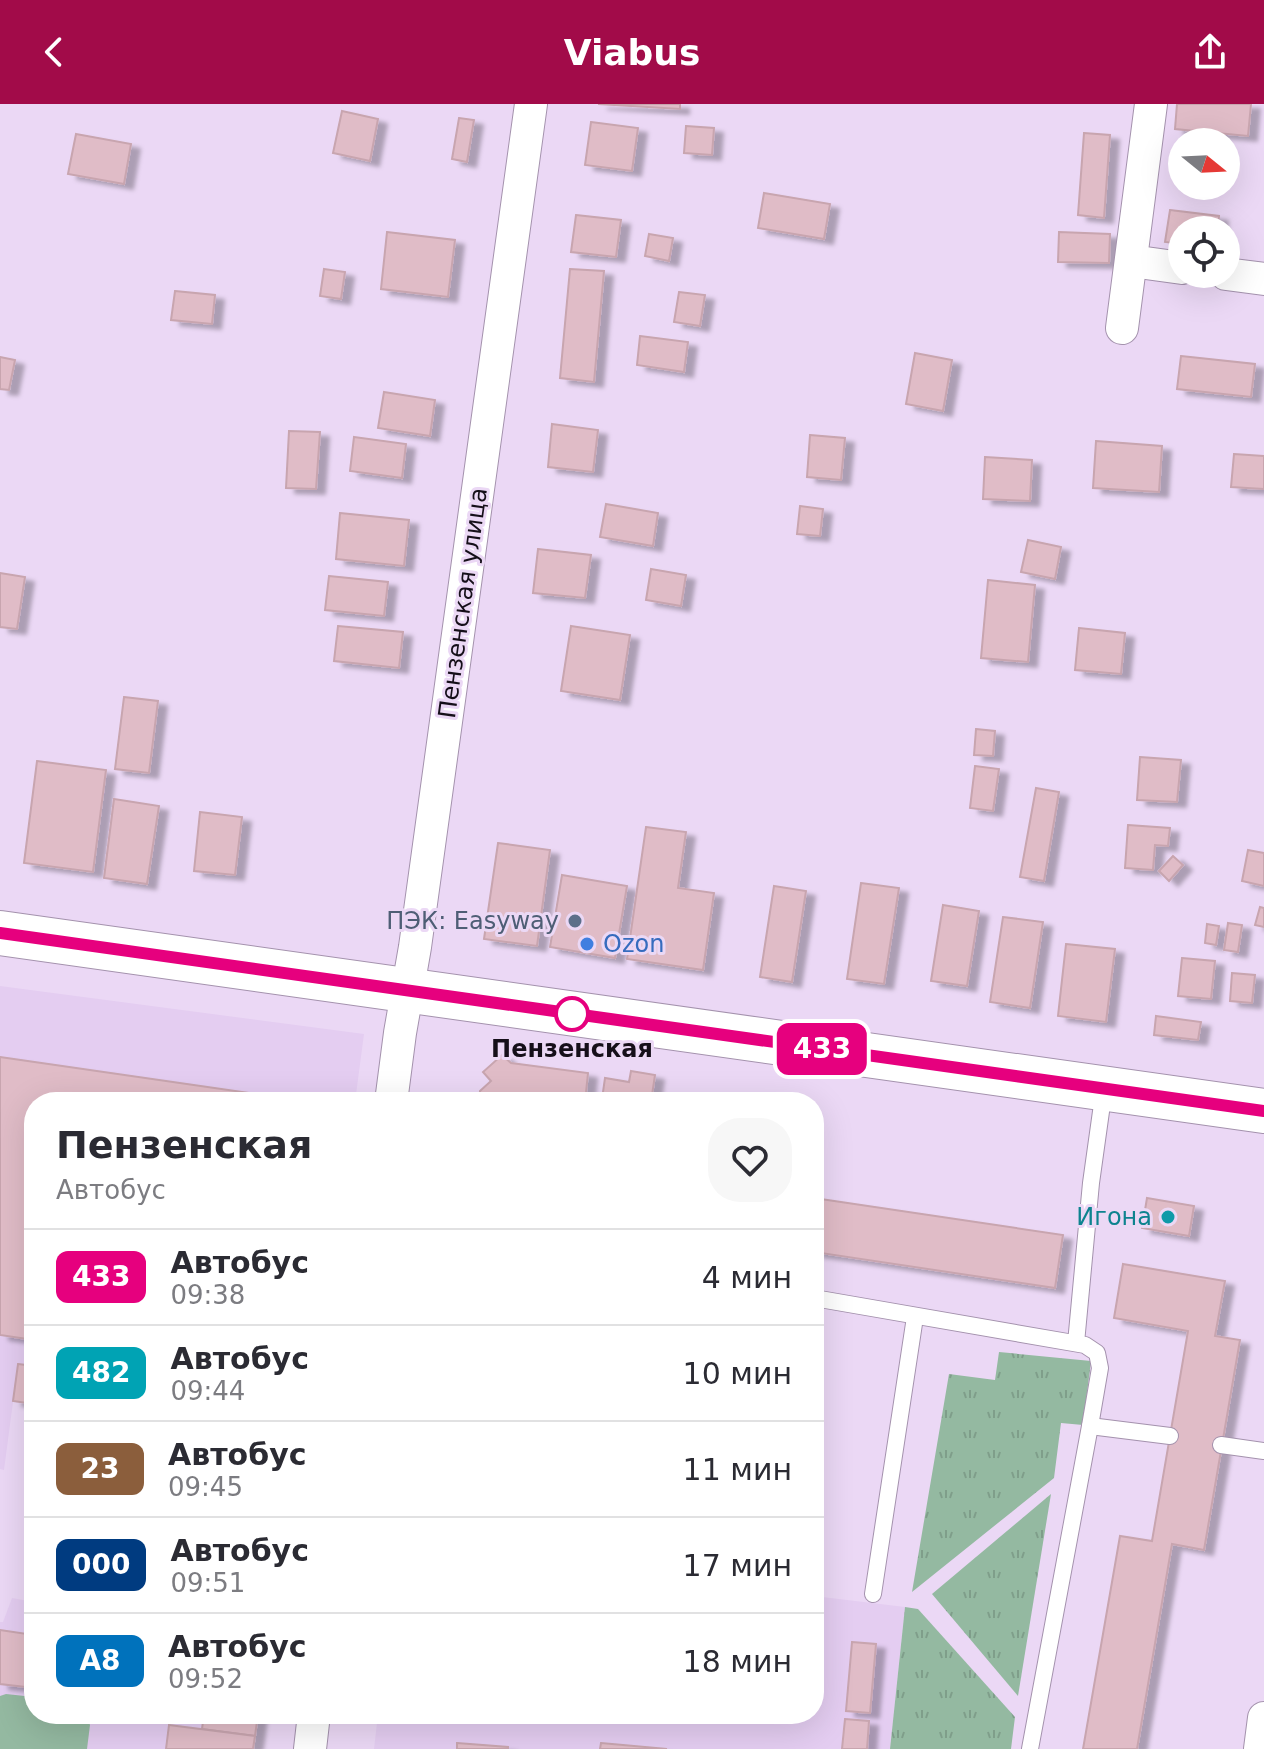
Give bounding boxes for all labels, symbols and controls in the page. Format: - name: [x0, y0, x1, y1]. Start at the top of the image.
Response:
- icon: back: [32, 30, 76, 74]
- icon: share: [1188, 30, 1232, 74]
- text: Viabus: [564, 32, 700, 73]
- north arrow: [1168, 128, 1240, 200]
- map controls: [1168, 128, 1240, 288]
- button: locate: [1168, 216, 1240, 288]
- street label: Пензенская улица: [433, 486, 493, 720]
- place label: ПЭК: Easyway: [386, 907, 559, 935]
- marker: ПЭК: Easyway: [566, 912, 584, 930]
- place label: Ozon: [603, 930, 664, 958]
- marker: Ozon: [578, 935, 596, 953]
- marker: Пензенская: [555, 997, 589, 1031]
- line badge: 433: [776, 1023, 868, 1075]
- text: 433: [793, 1032, 851, 1065]
- place label: Пензенская: [491, 1035, 653, 1063]
- button: heart: [708, 1118, 792, 1202]
- text: Пензенская: [56, 1123, 312, 1167]
- text: Автобус: [56, 1175, 166, 1205]
- place label: Игона: [1076, 1203, 1152, 1231]
- marker: Игона: [1159, 1208, 1177, 1226]
- text: Автобус: [170, 1245, 309, 1280]
- text: 433: [72, 1260, 130, 1293]
- text: 4 мин: [702, 1260, 792, 1295]
- text: 09:38: [170, 1280, 245, 1310]
- text: Автобус: [170, 1341, 309, 1376]
- text: 482: [72, 1356, 130, 1389]
- text: 10 мин: [683, 1356, 792, 1391]
- text: 09:44: [170, 1376, 245, 1406]
- text: Автобус: [168, 1437, 307, 1472]
- text: 23: [81, 1452, 119, 1485]
- text: 11 мин: [683, 1452, 792, 1487]
- text: 09:45: [168, 1472, 243, 1502]
- text: Автобус: [170, 1533, 309, 1568]
- text: 000: [72, 1548, 130, 1581]
- text: 17 мин: [683, 1548, 792, 1583]
- text: 09:51: [170, 1568, 245, 1598]
- text: Автобус: [168, 1629, 307, 1664]
- text: А8: [79, 1644, 121, 1677]
- text: 18 мин: [683, 1644, 792, 1679]
- text: 09:52: [168, 1664, 243, 1694]

